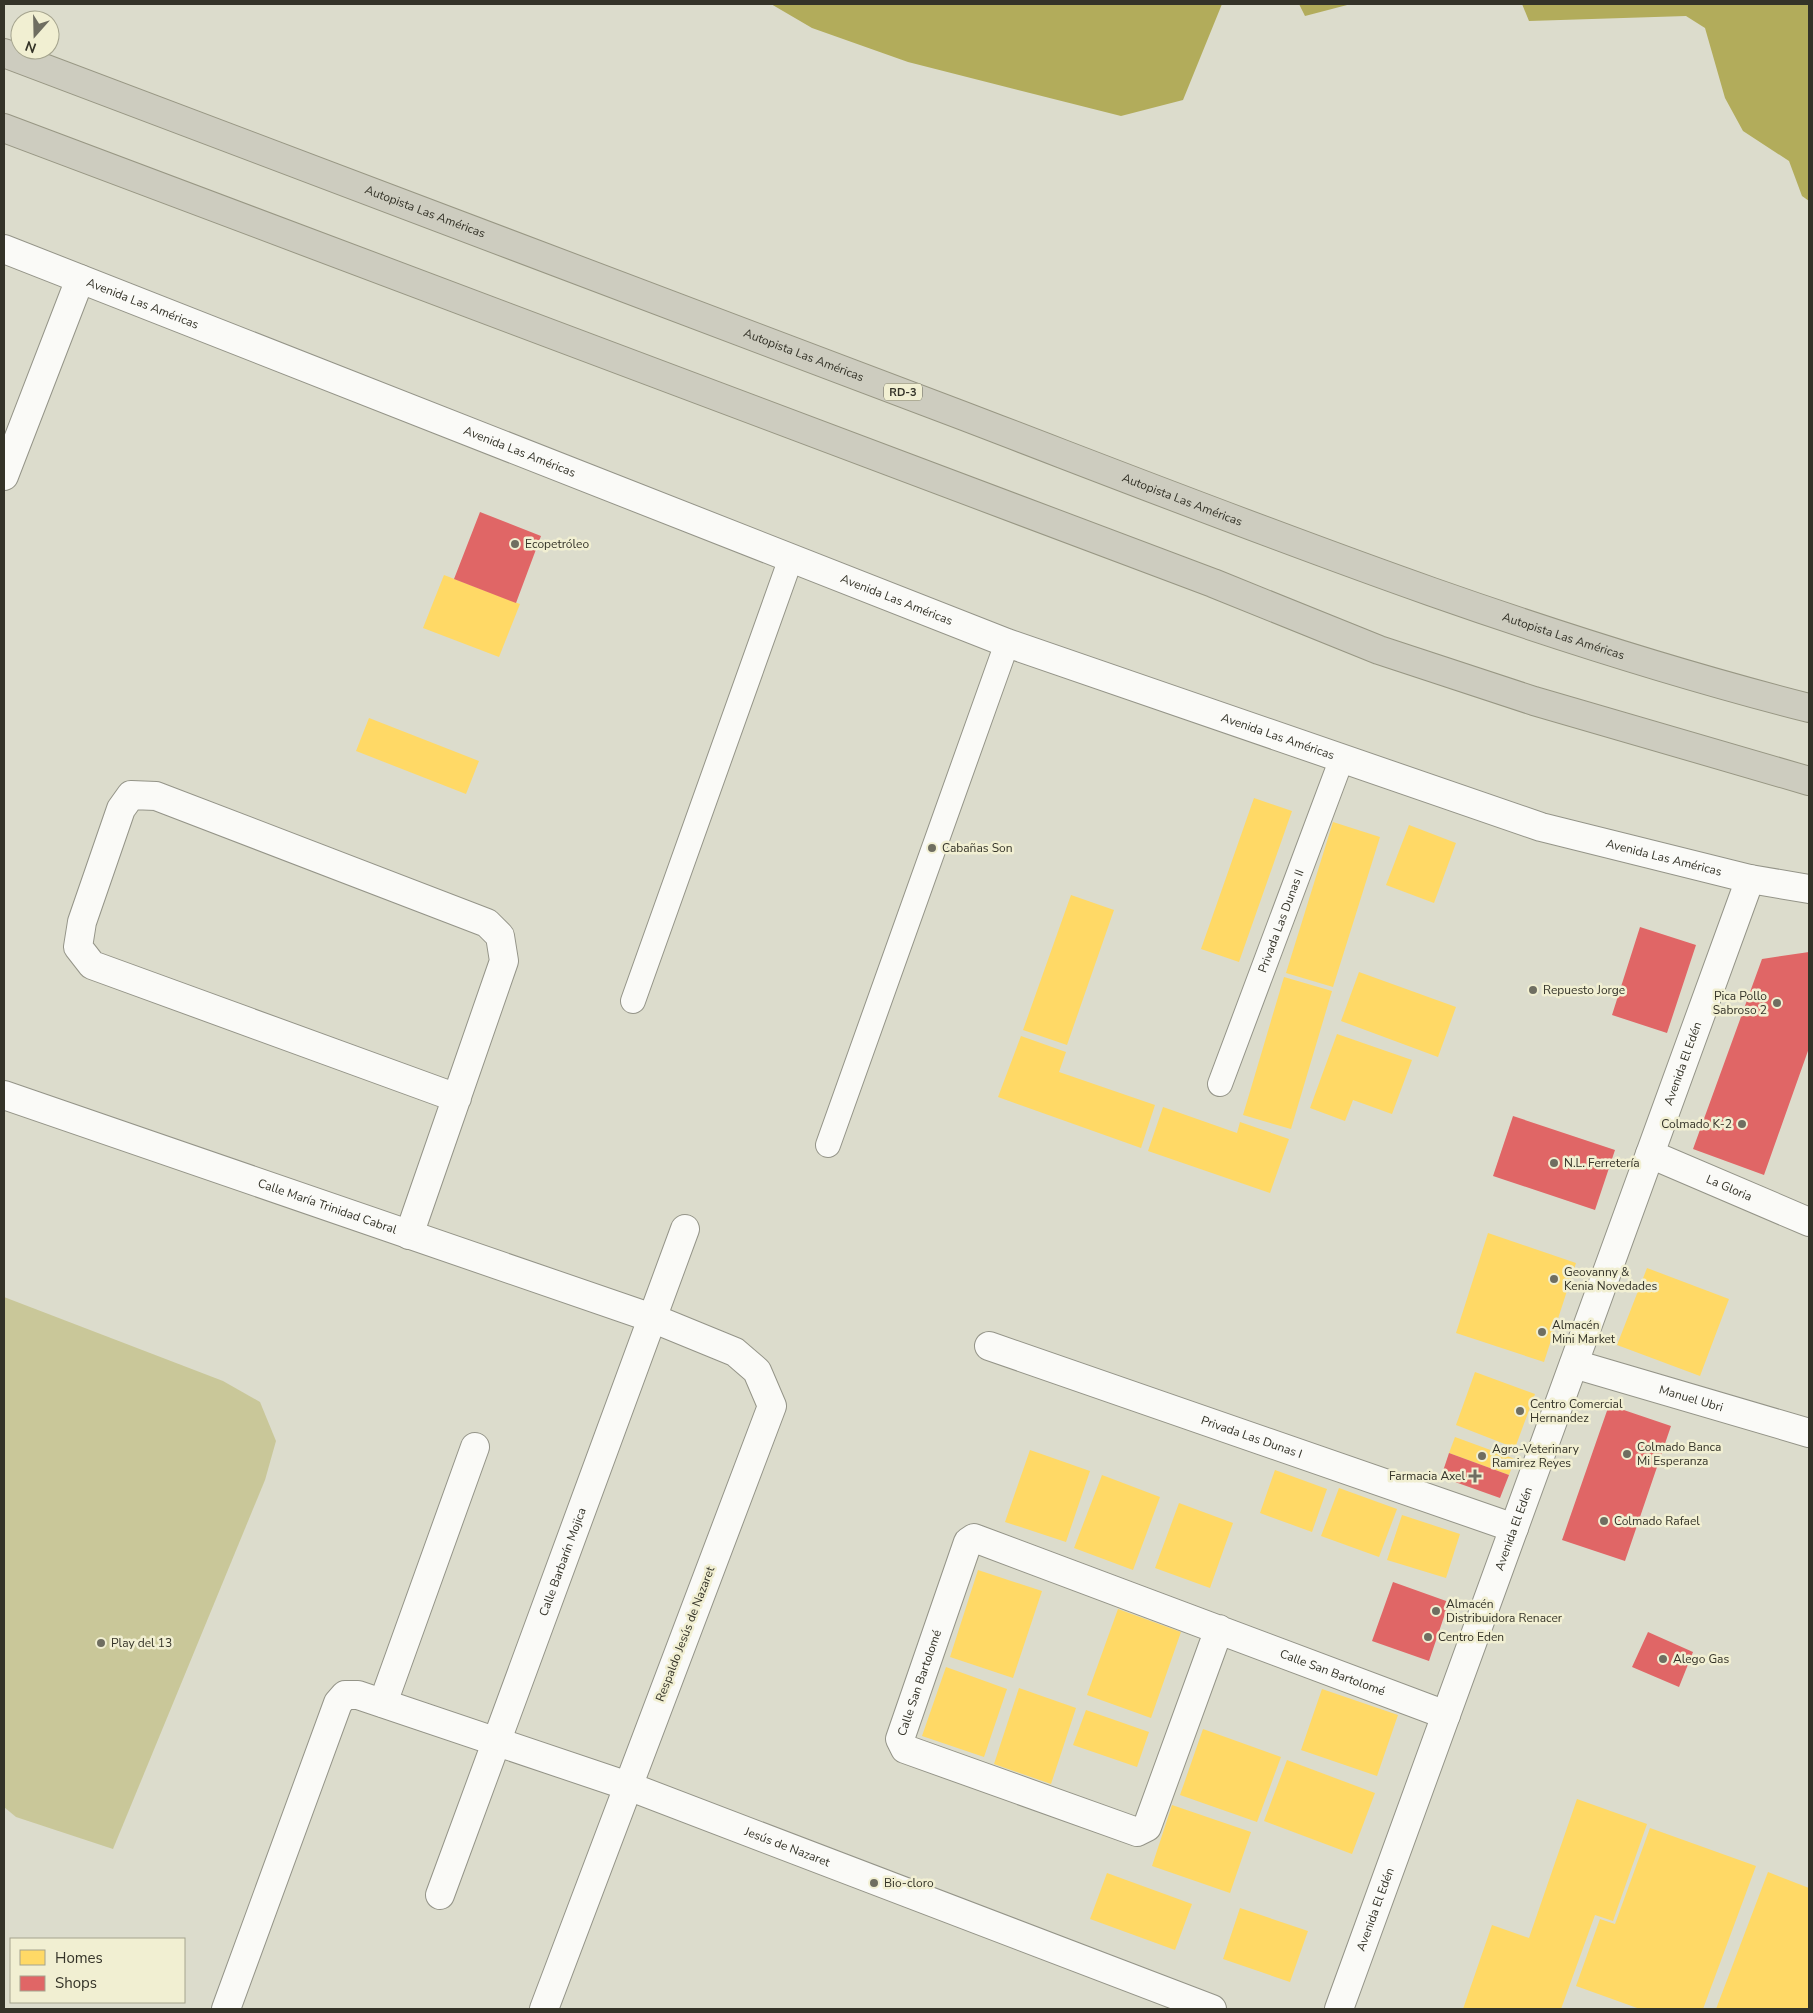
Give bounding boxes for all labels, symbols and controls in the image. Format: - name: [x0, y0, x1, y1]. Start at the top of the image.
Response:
- north arrow: [10, 10, 60, 60]
- text: N: [23, 36, 39, 57]
- street label: Autopista Las Américas: [363, 182, 488, 242]
- street label: Avenida Las Américas: [84, 274, 201, 333]
- street label: Autopista Las Américas: [741, 325, 866, 385]
- road number: RD-3: [884, 384, 922, 401]
- street label: Avenida Las Américas: [461, 422, 578, 481]
- street label: Autopista Las Américas: [1120, 470, 1245, 530]
- place label: Ecopetróleo: [525, 536, 589, 552]
- marker: Ecopetróleo: [509, 538, 521, 550]
- street label: Avenida Las Américas: [838, 570, 955, 629]
- street label: Autopista Las Américas: [1500, 609, 1627, 663]
- street label: Avenida Las Américas: [1219, 709, 1337, 763]
- street label: Avenida Las Américas: [1604, 835, 1724, 880]
- place label: Cabañas Son: [942, 840, 1013, 856]
- marker: Cabañas Son: [926, 842, 938, 854]
- street label: Privada Las Dunas II: [1254, 867, 1308, 975]
- place label: Repuesto Jorge: [1543, 982, 1625, 998]
- marker: Repuesto Jorge: [1527, 984, 1539, 996]
- place label: Pica Pollo Sabroso 2: [1713, 988, 1767, 1018]
- marker: Pica Pollo Sabroso 2: [1771, 997, 1783, 1009]
- street label: Avenida El Edén: [1660, 1020, 1705, 1108]
- place label: Colmado K-2: [1661, 1116, 1732, 1132]
- marker: Colmado K-2: [1736, 1118, 1748, 1130]
- place label: N.L. Ferretería: [1564, 1155, 1640, 1171]
- marker: N.L. Ferretería: [1548, 1157, 1560, 1169]
- street label: La Gloria: [1704, 1171, 1754, 1205]
- street label: Calle María Trinidad Cabral: [256, 1175, 399, 1238]
- place label: Geovanny & Kenia Novedades: [1564, 1264, 1657, 1294]
- marker: Geovanny & Kenia Novedades: [1548, 1273, 1560, 1285]
- place label: Almacén Mini Market: [1552, 1317, 1616, 1347]
- marker: Almacén Mini Market: [1536, 1326, 1548, 1338]
- street label: Manuel Ubri: [1657, 1381, 1725, 1415]
- place label: Centro Comercial Hernandez: [1530, 1396, 1623, 1426]
- marker: Centro Comercial Hernandez: [1514, 1405, 1526, 1417]
- street label: Privada Las Dunas I: [1199, 1412, 1304, 1462]
- place label: Colmado Banca Mi Esperanza: [1637, 1439, 1721, 1469]
- place label: Agro-Veterinary Ramirez Reyes: [1492, 1441, 1580, 1471]
- marker: Colmado Banca Mi Esperanza: [1621, 1448, 1633, 1460]
- marker: Agro-Veterinary Ramirez Reyes: [1476, 1450, 1488, 1462]
- place label: Farmacia Axel: [1389, 1468, 1465, 1484]
- marker: Farmacia Axel: [1469, 1470, 1481, 1482]
- street label: Avenida El Edén: [1491, 1485, 1536, 1573]
- street label: Calle Barbarín Mojica: [535, 1505, 590, 1618]
- place label: Colmado Rafael: [1614, 1513, 1700, 1529]
- marker: Colmado Rafael: [1598, 1515, 1610, 1527]
- street label: Respaldo Jesús de Nazaret: [652, 1563, 718, 1704]
- place label: Almacén Distribuidora Renacer: [1446, 1596, 1563, 1626]
- marker: Almacén Distribuidora Renacer: [1430, 1605, 1442, 1617]
- street label: Calle San Bartolomé: [894, 1627, 945, 1738]
- place label: Centro Eden: [1438, 1629, 1504, 1645]
- marker: Centro Eden: [1422, 1631, 1434, 1643]
- place label: Play del 13: [111, 1635, 172, 1651]
- marker: Play del 13: [95, 1637, 107, 1649]
- street label: Calle San Bartolomé: [1278, 1645, 1387, 1699]
- place label: Alego Gas: [1673, 1651, 1729, 1667]
- marker: Alego Gas: [1657, 1653, 1669, 1665]
- street label: Jesús de Nazaret: [741, 1823, 833, 1871]
- street label: Avenida El Edén: [1353, 1865, 1398, 1953]
- place label: Bio-cloro: [884, 1875, 934, 1891]
- marker: Bio-cloro: [868, 1877, 880, 1889]
- legend: [10, 1938, 185, 2003]
- text: Homes: [55, 1948, 103, 1968]
- text: Shops: [55, 1973, 97, 1993]

